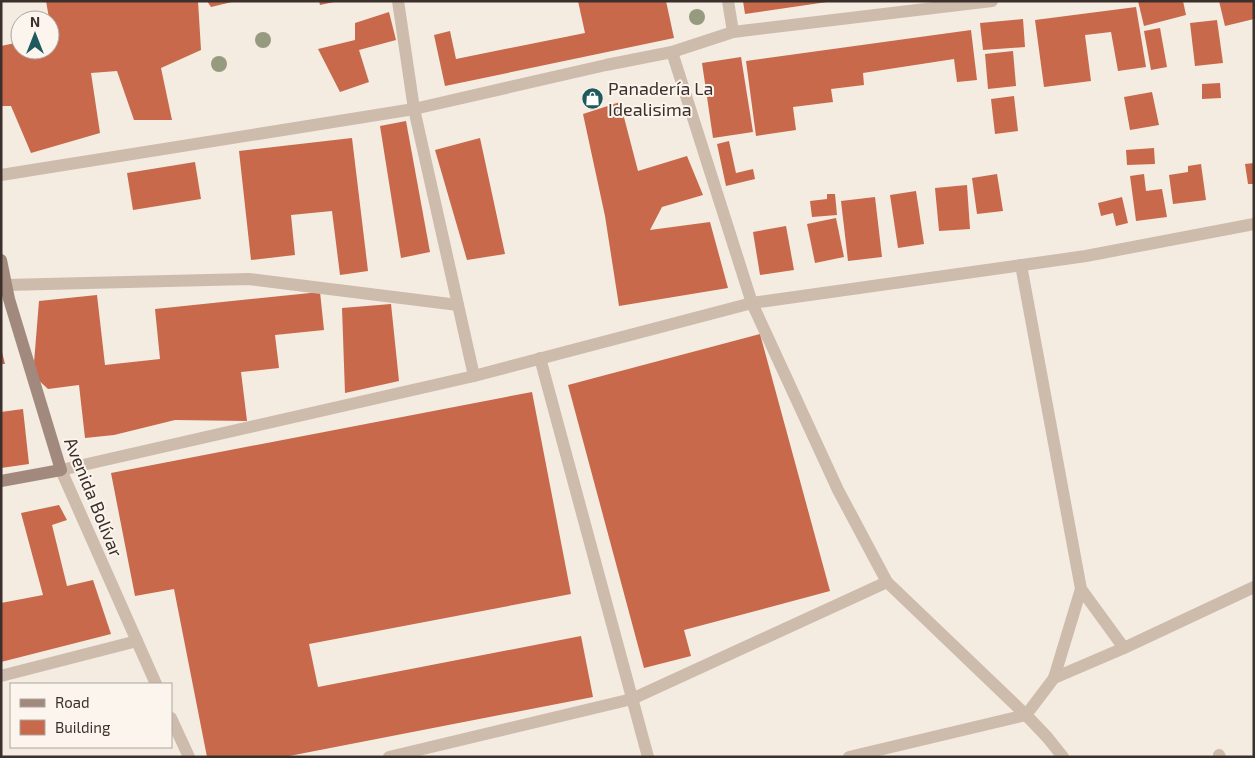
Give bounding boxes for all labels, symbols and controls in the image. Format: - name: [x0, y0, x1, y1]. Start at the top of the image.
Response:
- north arrow: [10, 10, 60, 60]
- text: N: [30, 13, 40, 30]
- place label: Panadería La Idealisima: [608, 77, 713, 120]
- shop icon: Panadería La Idealisima: [580, 86, 604, 110]
- street label: Avenida Bolívar: [60, 434, 128, 560]
- legend: [10, 683, 172, 748]
- text: Road: [55, 693, 90, 711]
- text: Building: [55, 718, 111, 736]

